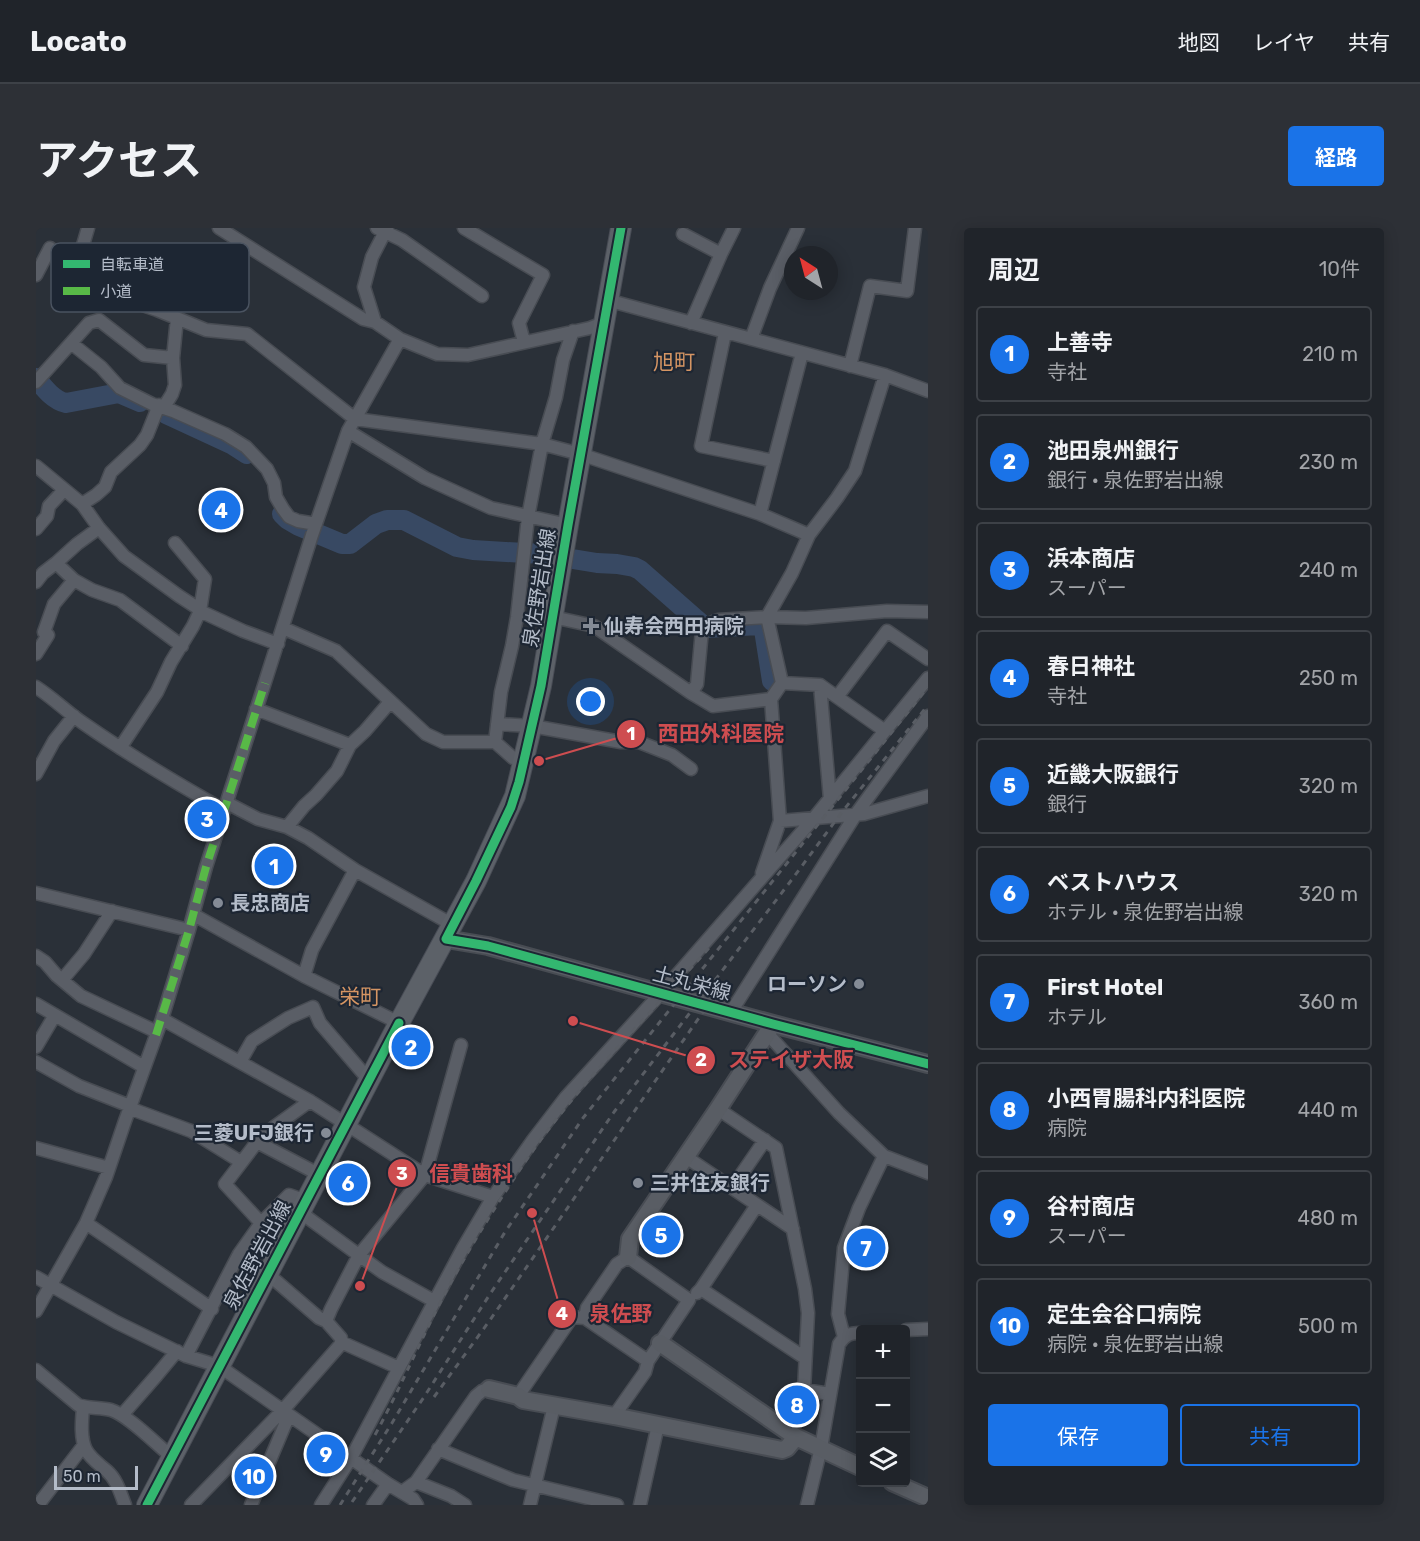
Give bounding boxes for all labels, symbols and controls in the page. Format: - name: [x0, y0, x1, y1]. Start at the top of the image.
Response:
- text: Locato: [30, 25, 127, 58]
- text: 地図: [1178, 30, 1220, 55]
- text: レイヤ: [1253, 30, 1315, 55]
- text: 共有: [1348, 30, 1390, 55]
- button: 経路: [1288, 126, 1384, 186]
- text: アクセス: [36, 136, 202, 186]
- legend: [51, 243, 249, 312]
- north arrow: [784, 246, 838, 300]
- text: 自転車道: [100, 255, 164, 274]
- text: 周辺: [988, 255, 1040, 286]
- text: 10件: [1319, 257, 1360, 281]
- text: 小道: [100, 282, 132, 301]
- text: 上善寺: [1047, 329, 1113, 356]
- text: 1: [1005, 342, 1014, 366]
- text: 210 m: [1302, 342, 1358, 366]
- district label: 旭町: [653, 349, 695, 374]
- text: 寺社: [1047, 360, 1087, 384]
- text: 池田泉州銀行: [1047, 437, 1179, 464]
- text: 2: [1003, 450, 1016, 474]
- text: 230 m: [1299, 450, 1358, 474]
- text: 銀行 · 泉佐野岩出線: [1047, 468, 1223, 492]
- pin: 4: [202, 488, 240, 532]
- street label: 泉佐野岩出線: [518, 527, 560, 649]
- text: 浜本商店: [1047, 545, 1135, 572]
- text: 3: [1003, 558, 1016, 582]
- text: 240 m: [1299, 558, 1358, 582]
- text: スーパー: [1047, 576, 1127, 600]
- place label: 仙寿会西田病院: [604, 614, 744, 638]
- marker: 仙寿会西田病院: [582, 617, 600, 635]
- text: 春日神社: [1047, 653, 1135, 680]
- text: 4: [1003, 666, 1016, 690]
- text: 250 m: [1299, 666, 1358, 690]
- text: 寺社: [1047, 684, 1087, 708]
- your location: [576, 687, 605, 716]
- callout: 西田外科医院: [616, 714, 796, 753]
- text: 西田外科医院: [658, 721, 784, 746]
- text: 1: [627, 723, 635, 745]
- text: 近畿大阪銀行: [1047, 761, 1179, 788]
- text: 5: [1003, 774, 1016, 798]
- text: 320 m: [1299, 774, 1358, 798]
- text: 銀行: [1047, 792, 1087, 816]
- pin: 3: [188, 796, 226, 842]
- pin: 1: [254, 844, 294, 888]
- text: ベストハウス: [1047, 869, 1179, 896]
- text: 6: [1003, 882, 1016, 906]
- text: 320 m: [1299, 882, 1358, 906]
- place label: 長忠商店: [230, 891, 310, 915]
- marker: 長忠商店: [211, 896, 225, 910]
- text: ホテル · 泉佐野岩出線: [1047, 900, 1243, 924]
- street label: 土丸栄線: [650, 961, 734, 1005]
- place label: ローソン: [767, 972, 847, 996]
- text: First Hotel: [1047, 974, 1163, 1001]
- marker: ローソン: [852, 977, 866, 991]
- district label: 栄町: [339, 984, 381, 1009]
- text: 7: [1004, 990, 1015, 1014]
- text: 360 m: [1299, 990, 1358, 1014]
- text: ホテル: [1047, 1005, 1107, 1029]
- pin: 2: [392, 1024, 430, 1070]
- callout: ステイザ大阪: [686, 1040, 866, 1079]
- text: ステイザ大阪: [728, 1047, 854, 1072]
- text: 2: [695, 1049, 707, 1071]
- text: 小西胃腸科内科医院: [1047, 1085, 1245, 1112]
- text: 8: [1003, 1098, 1016, 1122]
- text: 440 m: [1298, 1098, 1358, 1122]
- text: 病院: [1047, 1116, 1087, 1140]
- place label: 三菱UFJ銀行: [194, 1121, 314, 1145]
- marker: 三菱UFJ銀行: [319, 1126, 333, 1140]
- callout: 信貴歯科: [387, 1154, 525, 1193]
- pin: 6: [328, 1160, 368, 1206]
- text: 信貴歯科: [429, 1161, 513, 1186]
- text: 3: [396, 1163, 408, 1185]
- place label: 三井住友銀行: [650, 1171, 770, 1195]
- marker: 三井住友銀行: [631, 1176, 645, 1190]
- text: 谷村商店: [1047, 1193, 1135, 1220]
- street label: 泉佐野岩出線: [218, 1196, 296, 1314]
- text: 9: [1003, 1206, 1016, 1230]
- text: 480 m: [1297, 1206, 1358, 1230]
- pin: 5: [642, 1212, 680, 1258]
- text: スーパー: [1047, 1224, 1127, 1248]
- pin: 7: [846, 1226, 886, 1270]
- callout: 泉佐野: [547, 1294, 664, 1333]
- text: 泉佐野: [590, 1301, 653, 1326]
- text: 定生会谷口病院: [1047, 1301, 1201, 1328]
- text: 4: [556, 1303, 568, 1325]
- text: 10: [998, 1314, 1021, 1338]
- text: 500 m: [1298, 1314, 1358, 1338]
- map controls: [856, 1325, 910, 1487]
- button: +: [856, 1325, 910, 1379]
- text: 病院 · 泉佐野岩出線: [1047, 1332, 1223, 1356]
- button: −: [856, 1379, 910, 1433]
- pin: 8: [778, 1382, 816, 1428]
- button: 保存: [988, 1404, 1168, 1466]
- button: 共有: [1180, 1404, 1360, 1466]
- pin: 9: [306, 1432, 346, 1476]
- button: layers: [856, 1433, 910, 1487]
- pin: 10: [234, 1454, 274, 1498]
- scale bar: [54, 1463, 138, 1490]
- text: 50 m: [63, 1467, 101, 1486]

